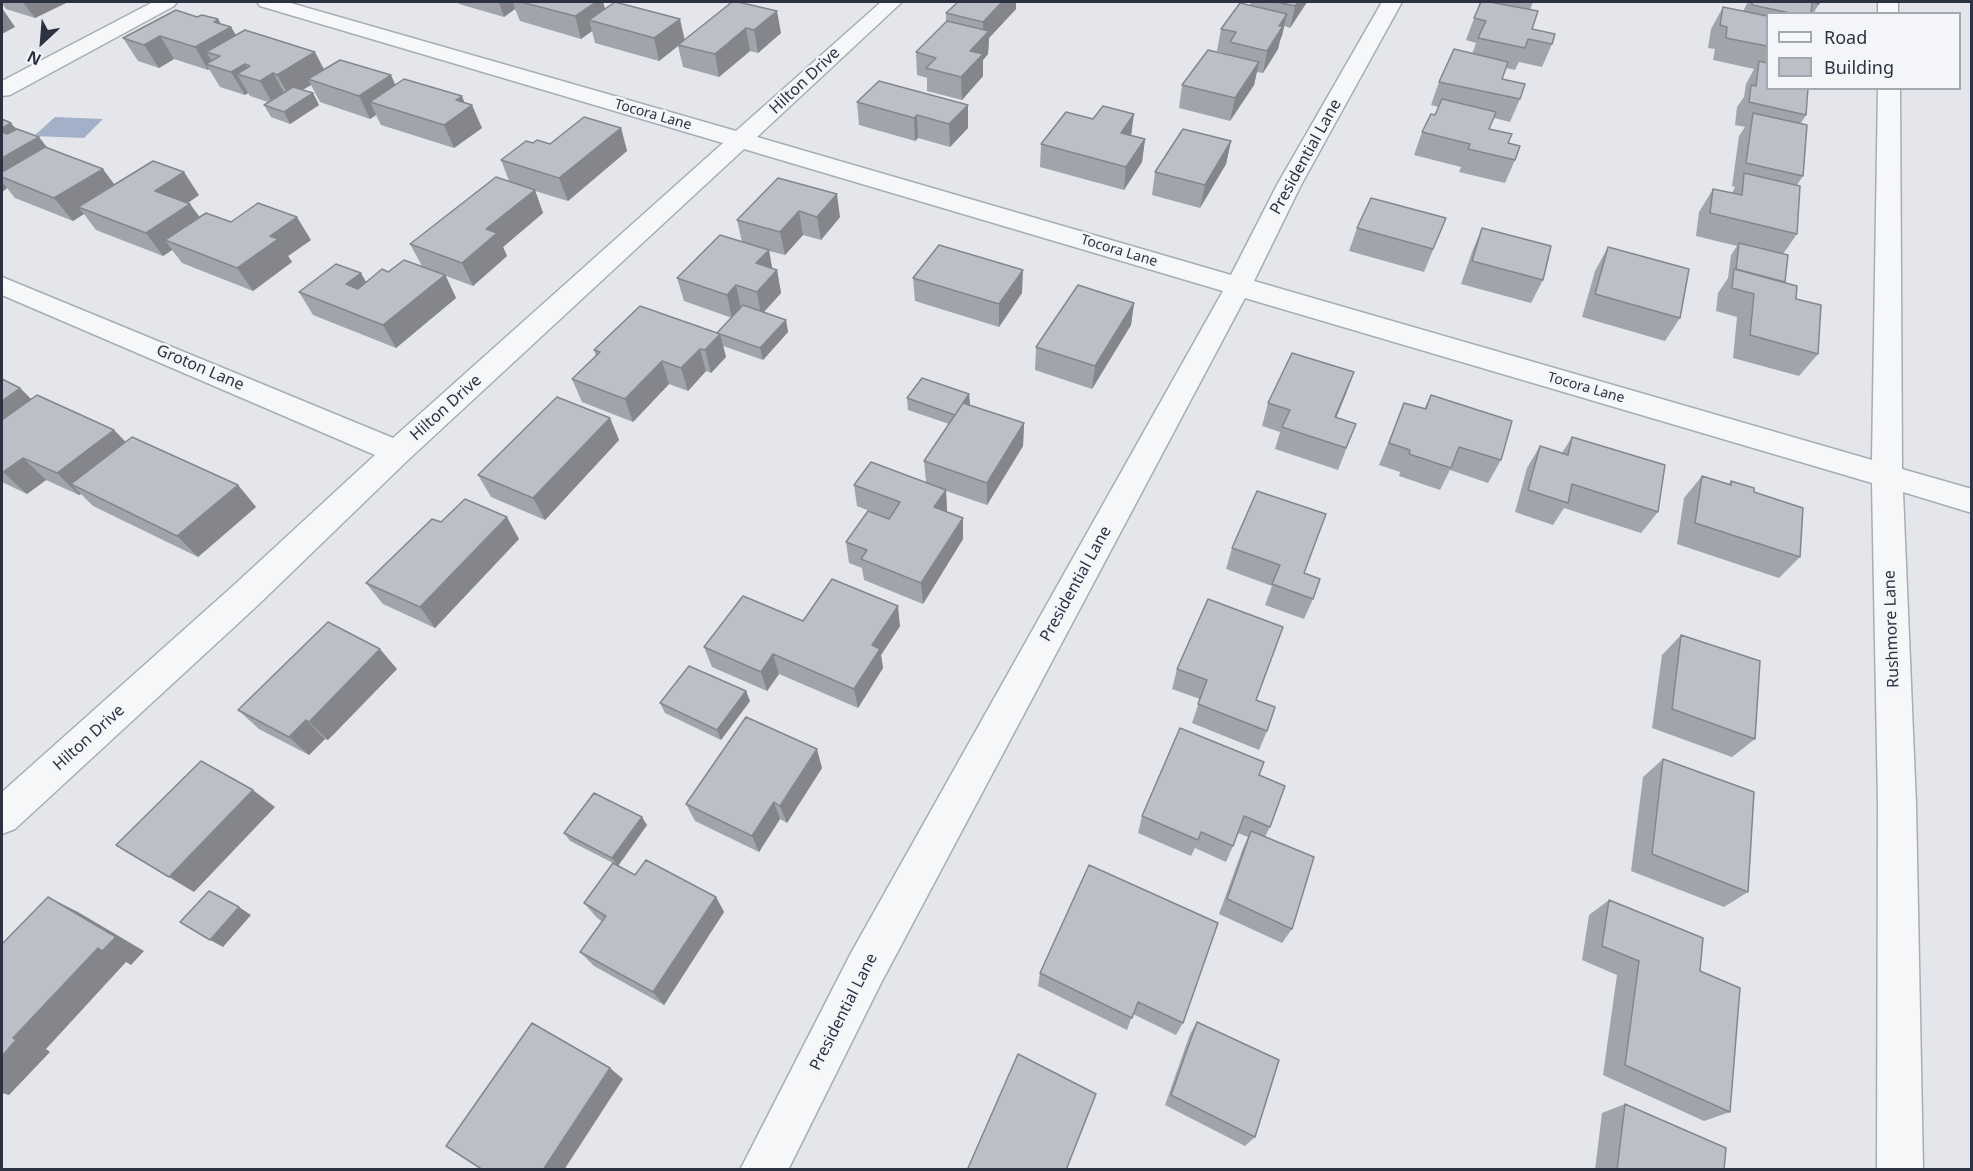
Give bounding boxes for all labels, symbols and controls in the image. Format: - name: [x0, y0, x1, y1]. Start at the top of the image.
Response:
- north arrow: [12, 12, 72, 72]
- legend: [1766, 12, 1961, 90]
- text: Road: [1824, 25, 1867, 49]
- street label: Hilton Drive: [766, 44, 844, 118]
- text: N: [23, 45, 45, 71]
- text: Building: [1824, 55, 1894, 79]
- street label: Tocora Lane: [613, 96, 693, 134]
- street label: Presidential Lane: [1266, 96, 1346, 218]
- street label: Tocora Lane: [1079, 231, 1159, 271]
- street label: Groton Lane: [153, 341, 247, 395]
- street label: Tocora Lane: [1546, 369, 1626, 407]
- street label: Hilton Drive: [406, 371, 486, 445]
- street label: Presidential Lane: [1036, 523, 1116, 645]
- street label: Rushmore Lane: [1880, 570, 1904, 688]
- street label: Hilton Drive: [49, 701, 129, 775]
- street label: Presidential Lane: [806, 950, 882, 1074]

